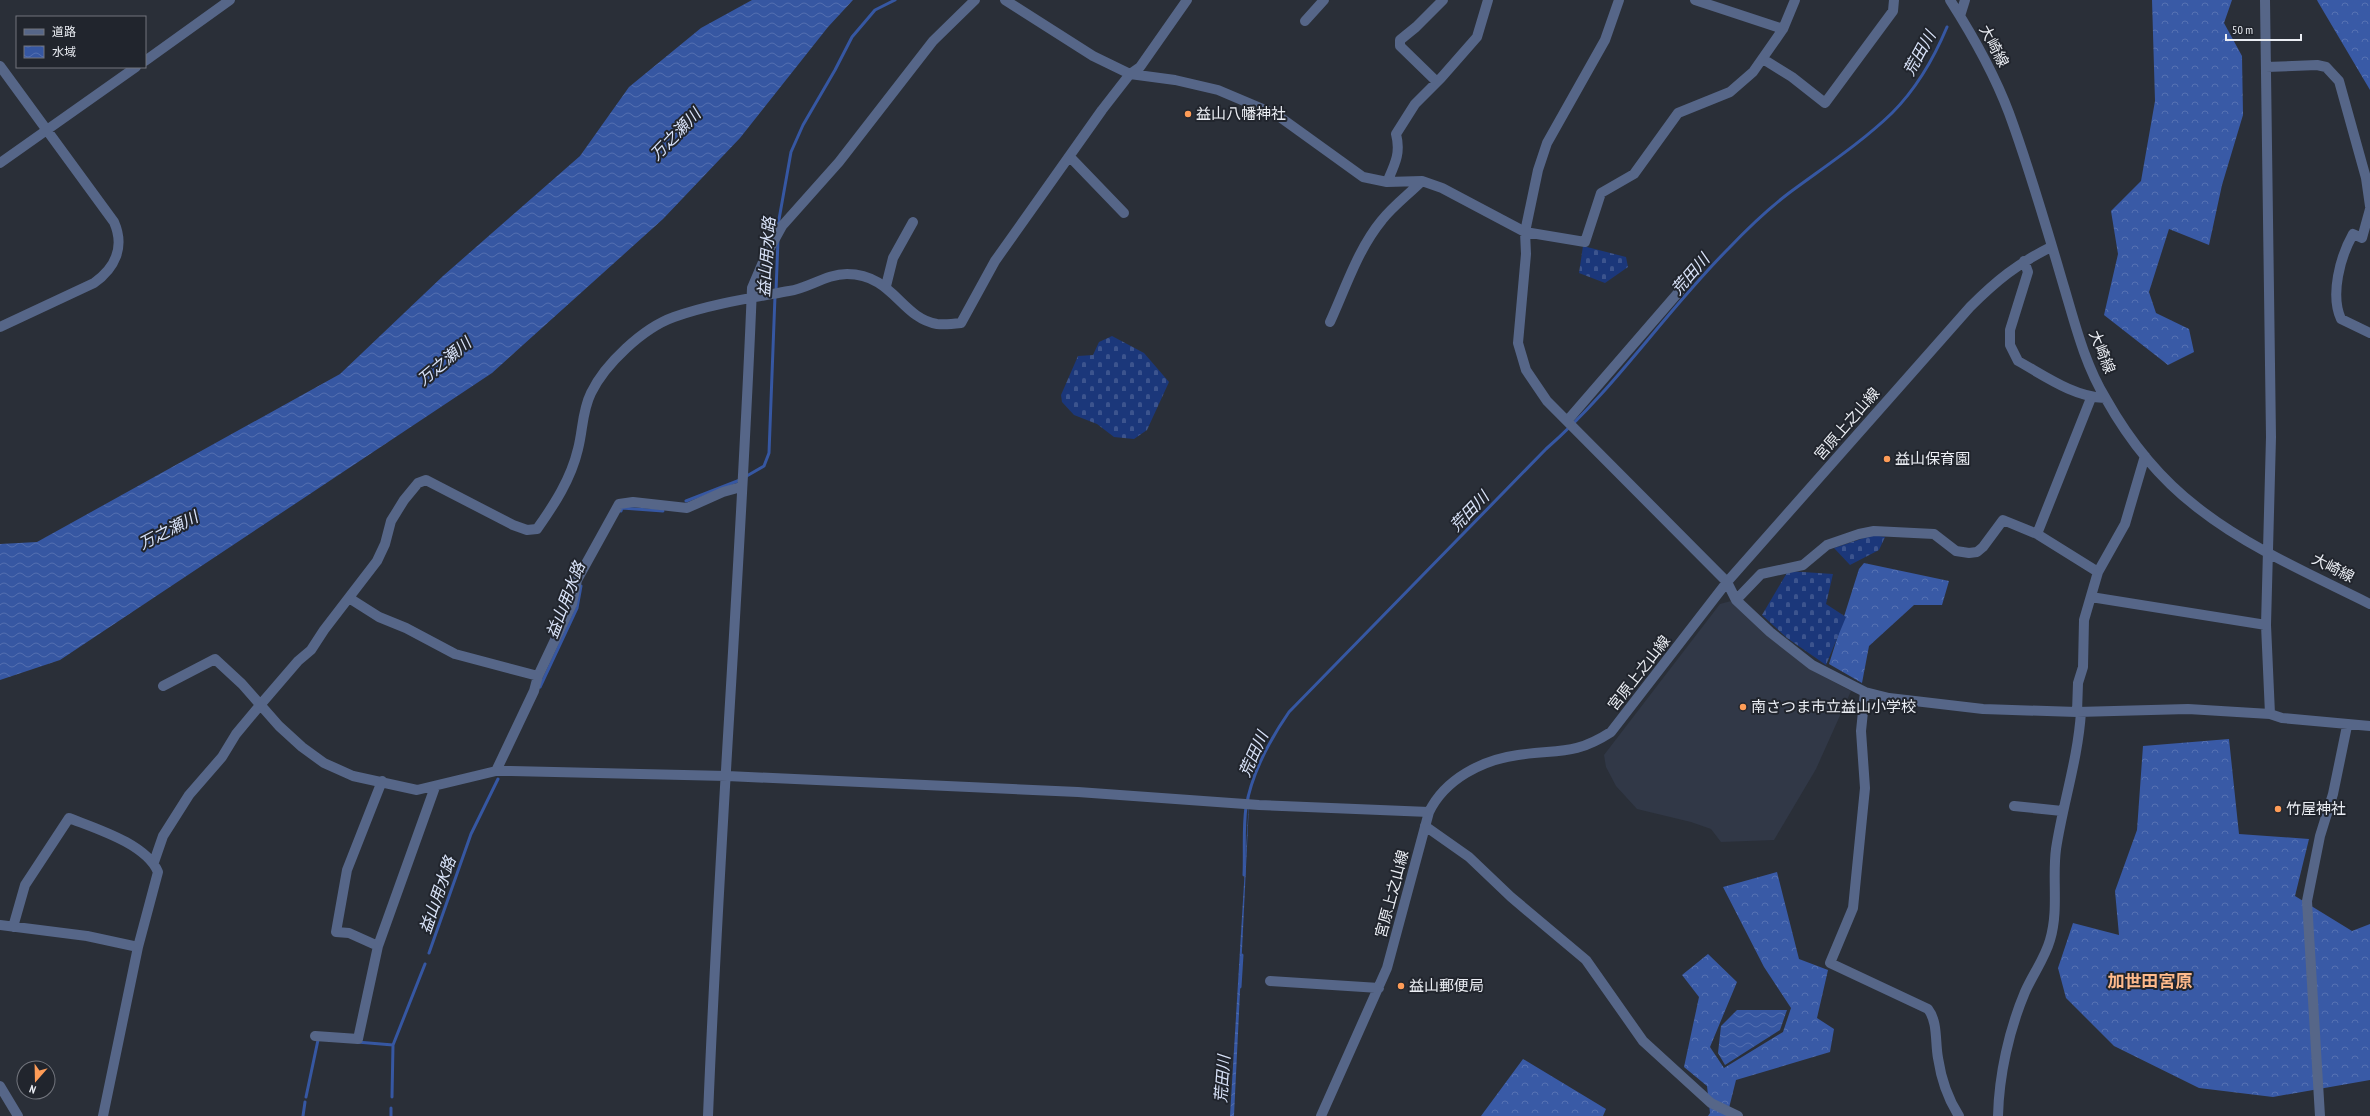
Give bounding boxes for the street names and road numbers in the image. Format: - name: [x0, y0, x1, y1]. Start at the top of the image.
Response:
- street label: 大崎線: [1975, 21, 2013, 70]
- street label: 大崎線: [2085, 327, 2120, 376]
- street label: 宮原上之山線: [1810, 383, 1883, 464]
- street label: 大崎線: [2309, 549, 2358, 586]
- street label: 宮原上之山線: [1603, 631, 1674, 714]
- street label: 宮原上之山線: [1371, 848, 1412, 940]

